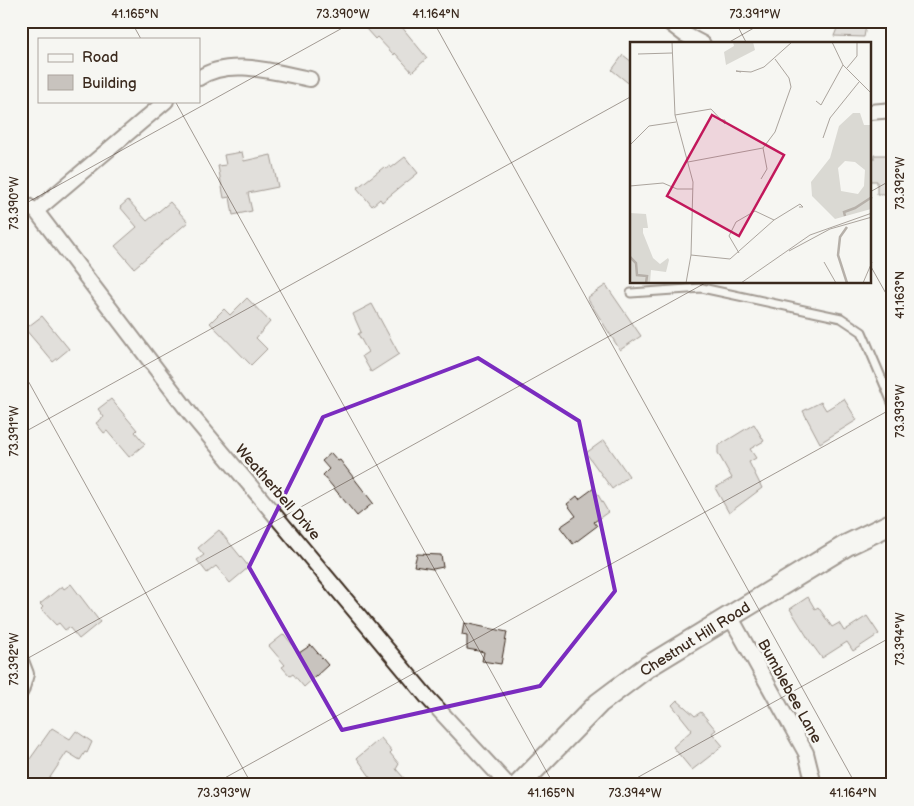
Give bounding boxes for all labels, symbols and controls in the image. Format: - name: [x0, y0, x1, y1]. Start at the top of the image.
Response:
- text: 41.165°N: [111, 7, 159, 22]
- text: 73.390°W: [316, 7, 370, 22]
- text: 41.164°N: [412, 7, 460, 22]
- text: 73.391°W: [729, 7, 781, 22]
- legend: [38, 38, 200, 102]
- inset map: [630, 42, 872, 284]
- text: Road: [82, 48, 118, 67]
- text: Building: [82, 74, 137, 93]
- text: 73.392°W: [893, 156, 908, 210]
- text: 73.390°W: [7, 176, 22, 230]
- text: 41.163°N: [893, 271, 908, 319]
- text: 73.393°W: [893, 384, 908, 438]
- text: 73.391°W: [7, 405, 22, 457]
- street label: Weatherbell Drive: [231, 441, 324, 544]
- street label: Chestnut Hill Road: [636, 598, 754, 681]
- text: 73.394°W: [893, 612, 908, 666]
- text: 73.392°W: [7, 632, 22, 686]
- street label: Bumblebee Lane: [753, 636, 826, 747]
- text: 73.393°W: [197, 786, 251, 801]
- text: 41.165°N: [527, 786, 575, 801]
- text: 73.394°W: [608, 786, 662, 801]
- text: 41.164°N: [829, 786, 877, 801]

